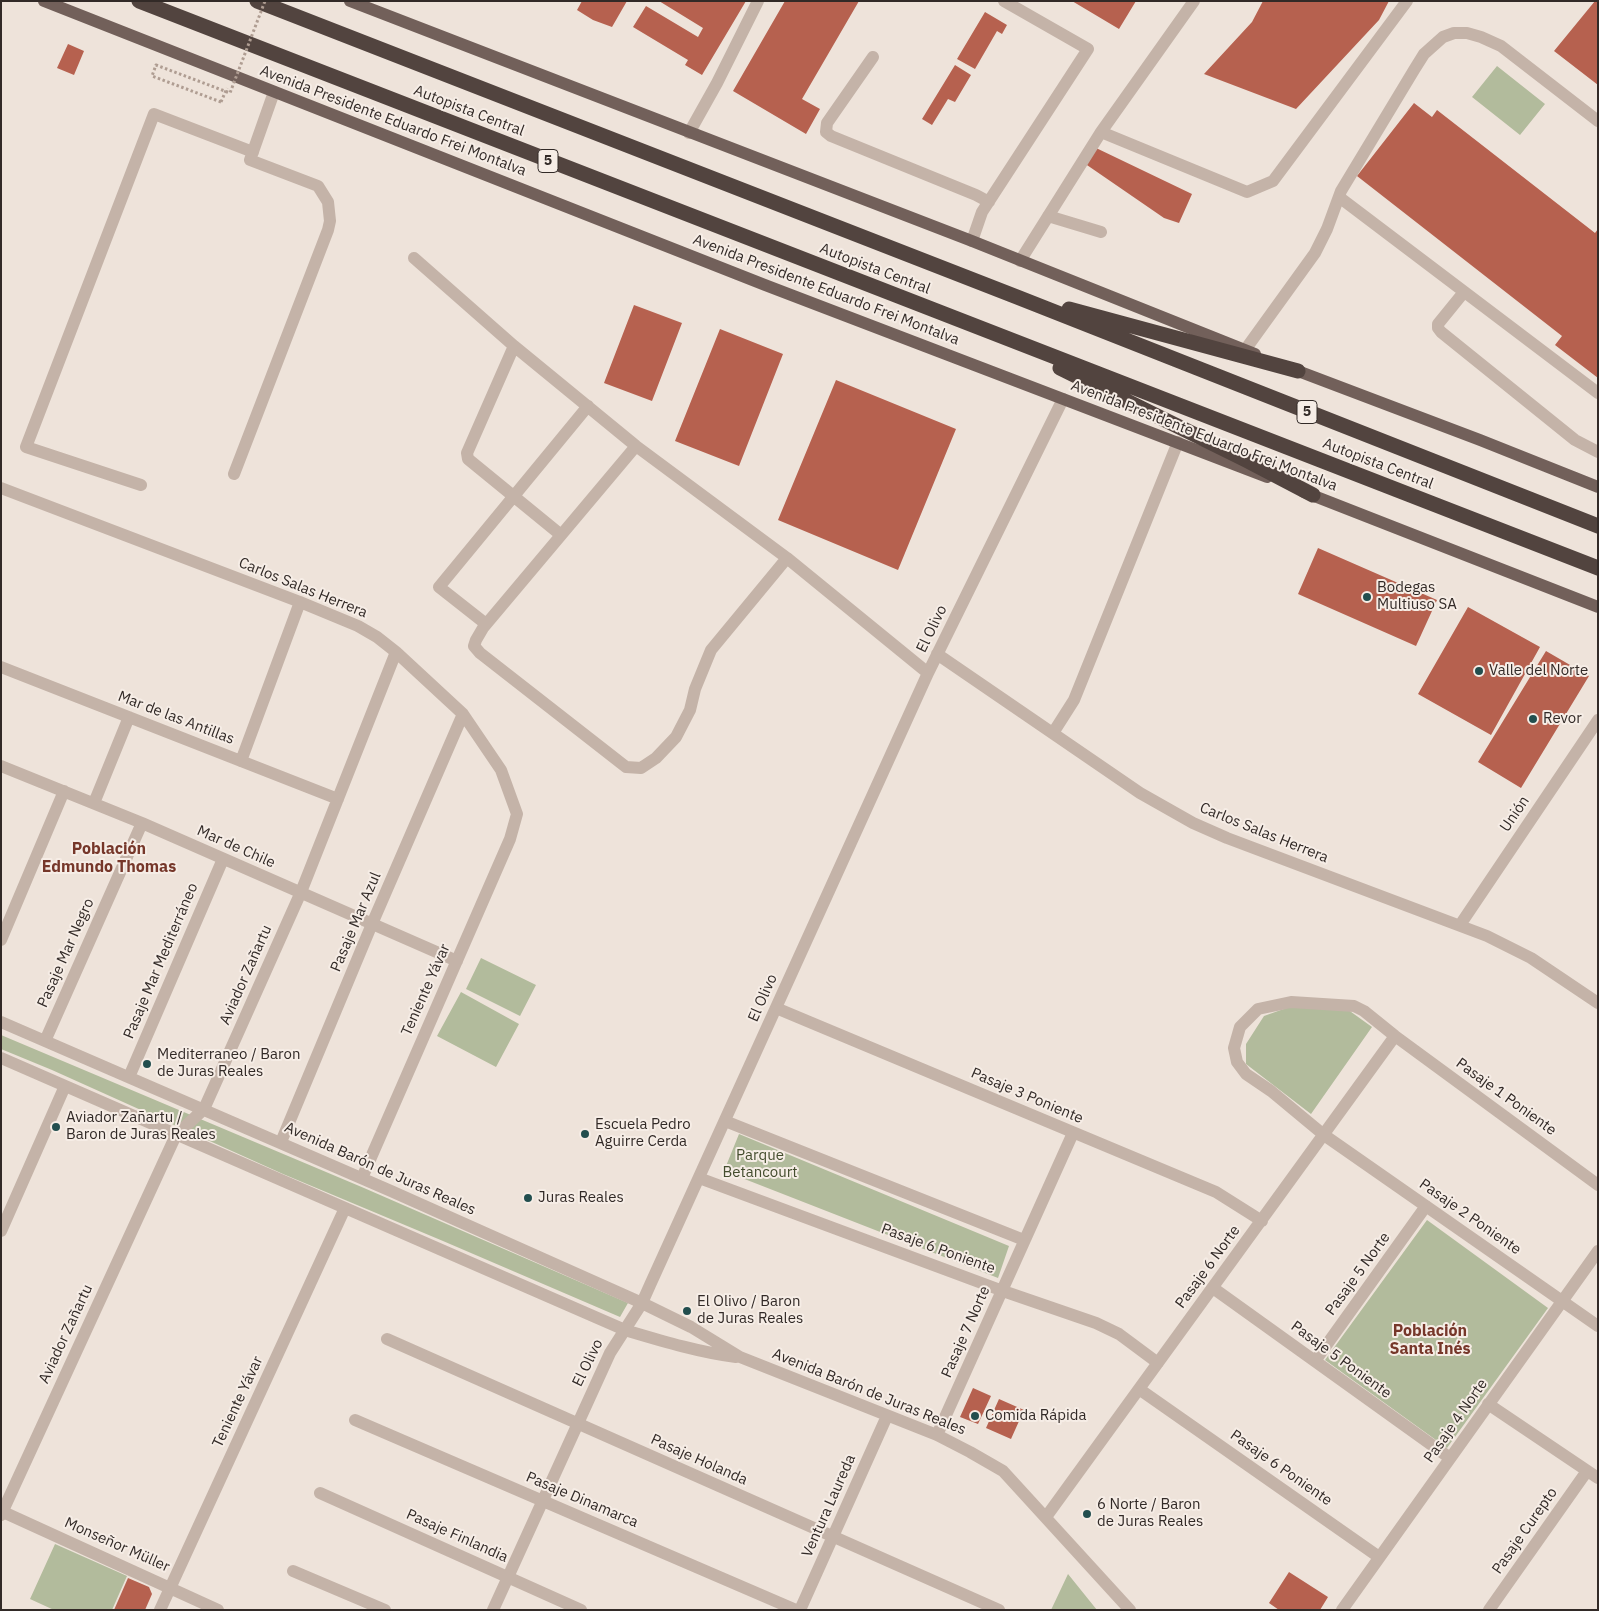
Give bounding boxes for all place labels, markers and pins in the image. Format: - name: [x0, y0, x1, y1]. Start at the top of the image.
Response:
- place label: Bodegas Multiuso SA: [1377, 579, 1457, 614]
- marker: Bodegas Multiuso SA: [1361, 591, 1373, 603]
- place label: Valle del Norte: [1489, 662, 1588, 680]
- marker: Valle del Norte: [1473, 665, 1485, 677]
- place label: Revor: [1543, 710, 1582, 728]
- marker: Revor: [1527, 713, 1539, 725]
- place label: Mediterraneo / Baron de Juras Reales: [157, 1046, 300, 1081]
- marker: Mediterraneo / Baron de Juras Reales: [141, 1058, 153, 1070]
- place label: Aviador Zañartu / Baron de Juras Reales: [66, 1109, 216, 1144]
- place label: Escuela Pedro Aguirre Cerda: [595, 1116, 691, 1151]
- marker: Aviador Zañartu / Baron de Juras Reales: [50, 1121, 62, 1133]
- marker: Escuela Pedro Aguirre Cerda: [579, 1128, 591, 1140]
- place label: Juras Reales: [538, 1189, 624, 1207]
- marker: Juras Reales: [522, 1192, 534, 1204]
- place label: El Olivo / Baron de Juras Reales: [697, 1293, 803, 1328]
- marker: El Olivo / Baron de Juras Reales: [681, 1305, 693, 1317]
- place label: Comida Rápida: [985, 1407, 1086, 1425]
- marker: Comida Rápida: [969, 1410, 981, 1422]
- place label: 6 Norte / Baron de Juras Reales: [1097, 1496, 1203, 1531]
- marker: 6 Norte / Baron de Juras Reales: [1081, 1508, 1093, 1520]

